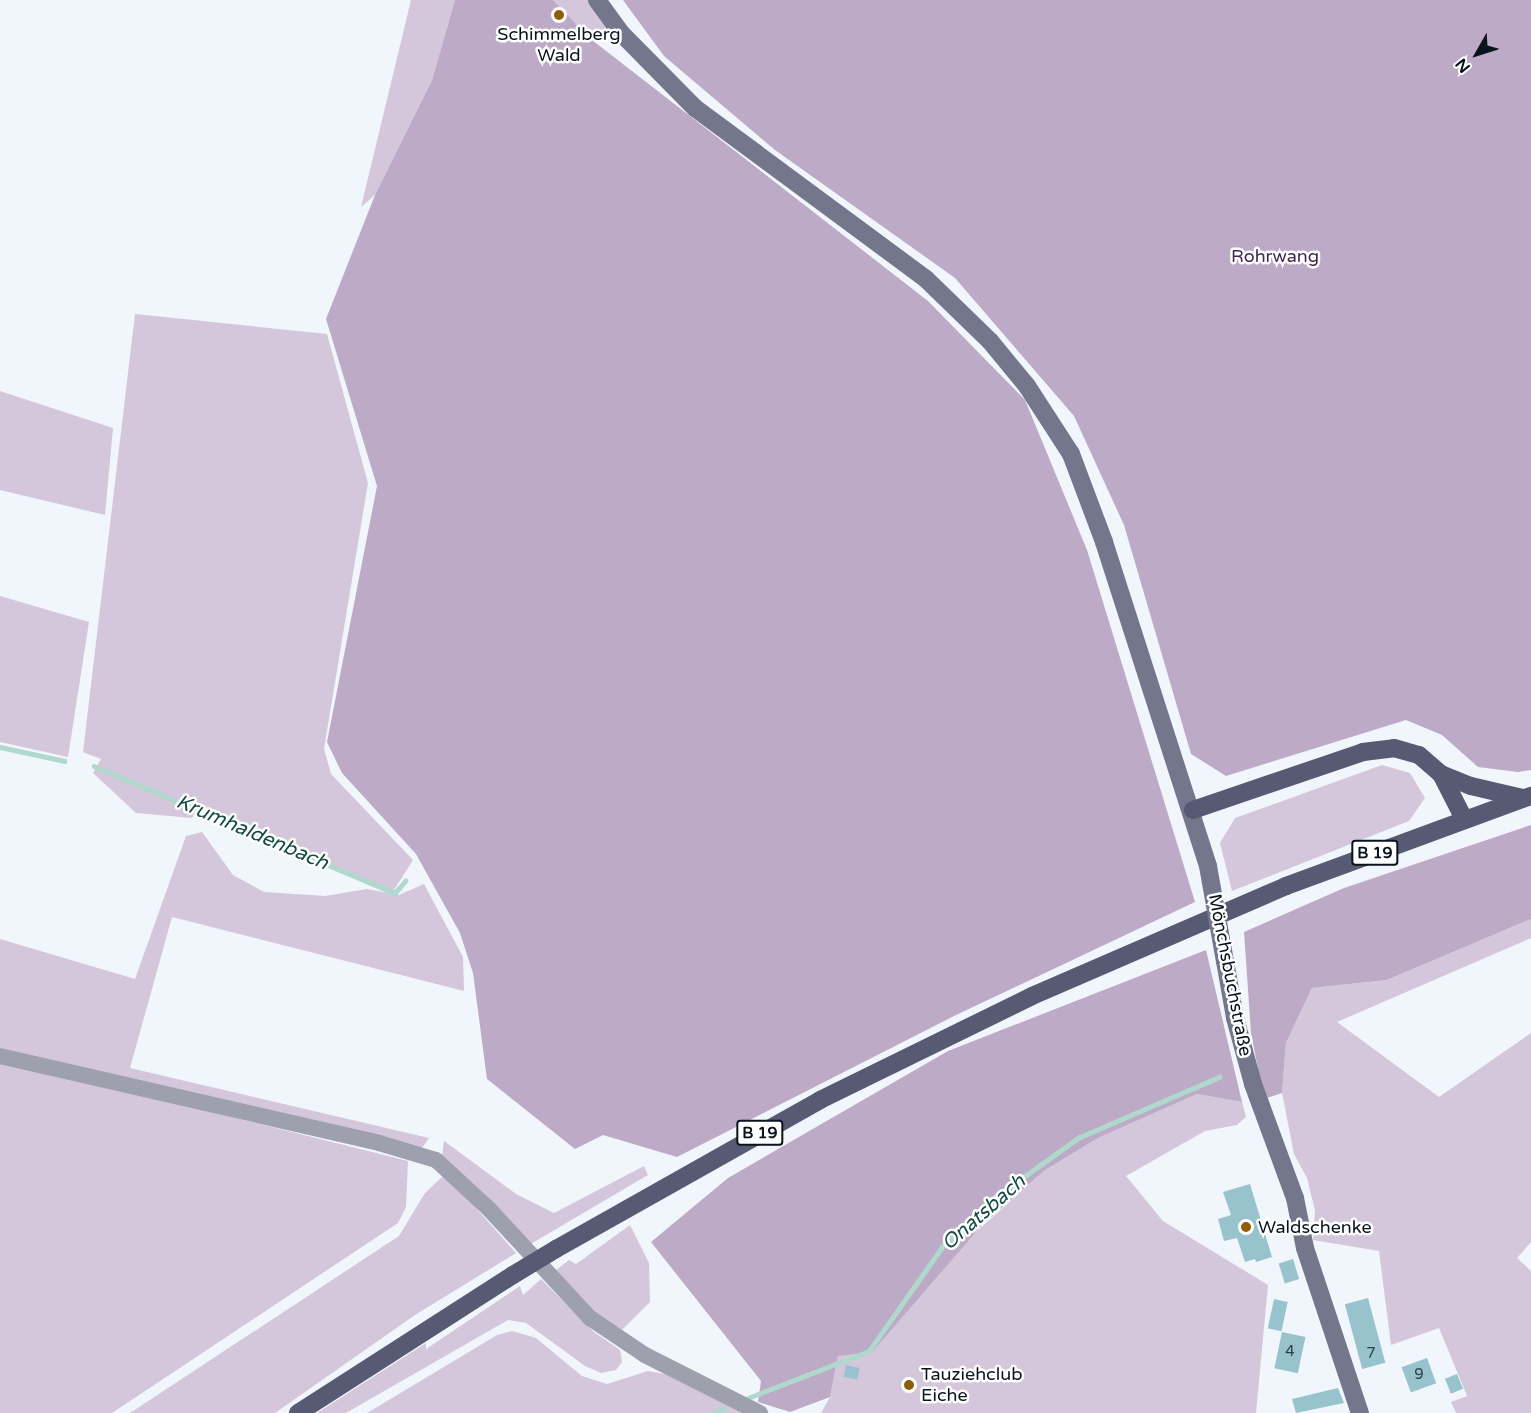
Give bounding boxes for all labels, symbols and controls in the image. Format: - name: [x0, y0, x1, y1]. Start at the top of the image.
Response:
- marker: Schimmelberg Wald: [552, 8, 566, 22]
- place label: Schimmelberg Wald: [497, 24, 621, 66]
- north arrow: [1447, 24, 1507, 84]
- text: N: [1451, 54, 1475, 77]
- park label: Rohrwang: [1231, 245, 1319, 267]
- water label: Krumhaldenbach: [172, 790, 332, 876]
- road number: B 19: [1351, 840, 1399, 866]
- street label: Mönchsbuchstraße: [1204, 892, 1256, 1058]
- road number: B 19: [736, 1120, 784, 1146]
- water label: Onatsbach: [937, 1170, 1031, 1256]
- place label: Waldschenke: [1258, 1216, 1372, 1238]
- marker: Waldschenke: [1239, 1220, 1253, 1234]
- house number: 4: [1285, 1343, 1295, 1361]
- house number: 7: [1366, 1345, 1376, 1363]
- place label: Tauziehclub Eiche: [921, 1364, 1023, 1406]
- house number: 9: [1414, 1366, 1424, 1384]
- marker: Tauziehclub Eiche: [902, 1378, 916, 1392]

